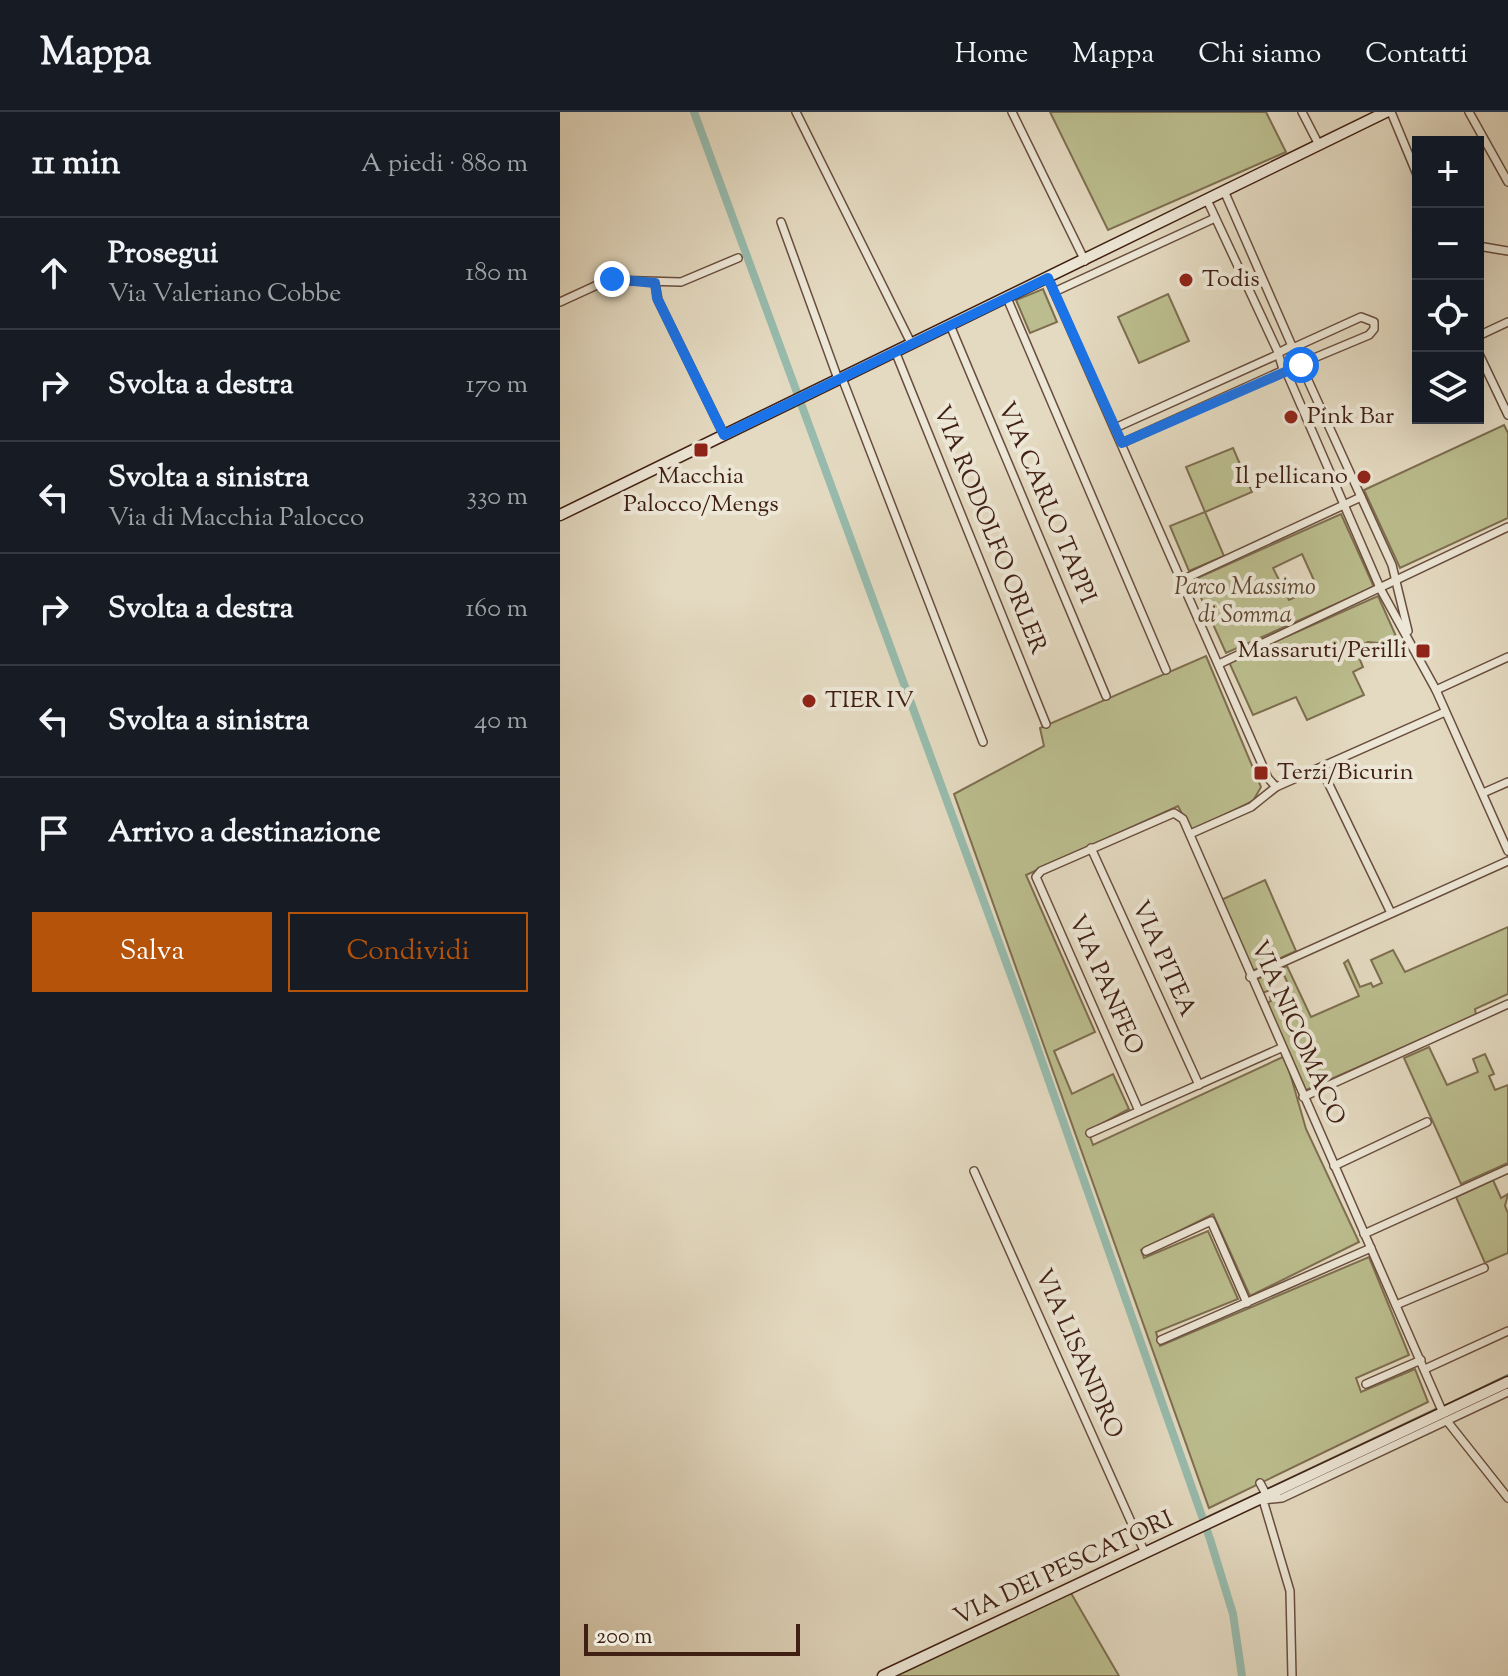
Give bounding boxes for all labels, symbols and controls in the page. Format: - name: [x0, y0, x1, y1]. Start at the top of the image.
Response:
- text: Mappa: [40, 28, 151, 82]
- text: Home: [955, 35, 1028, 75]
- text: Mappa: [1072, 35, 1154, 75]
- text: Chi siamo: [1198, 35, 1321, 75]
- text: Contatti: [1365, 35, 1468, 75]
- map controls: [1412, 136, 1484, 424]
- button: +: [1412, 136, 1484, 208]
- text: 11 min: [32, 140, 120, 189]
- text: A piedi · 880 m: [361, 146, 528, 183]
- button: −: [1412, 208, 1484, 280]
- text: Prosegui: [108, 233, 218, 276]
- icon: ahead: [32, 251, 76, 295]
- text: 180 m: [465, 255, 528, 292]
- route end: [594, 261, 630, 297]
- place label: Todis: [1202, 263, 1260, 297]
- marker: Todis: [1177, 271, 1195, 289]
- text: Via Valeriano Cobbe: [108, 276, 341, 313]
- button: locate: [1412, 280, 1484, 352]
- route start: [1283, 347, 1319, 383]
- button: layers: [1412, 352, 1484, 424]
- icon: right: [32, 363, 76, 407]
- text: Svolta a destra: [108, 364, 294, 407]
- text: 170 m: [466, 367, 528, 404]
- street label: VIA CARLO TAPPI: [988, 397, 1104, 609]
- place label: Pink Bar: [1307, 400, 1394, 434]
- street label: VIA RODOLFO ORLER: [923, 401, 1055, 660]
- marker: Pink Bar: [1282, 408, 1300, 426]
- marker: Macchia Palocco/Mengs: [692, 441, 710, 459]
- text: Svolta a sinistra: [108, 457, 309, 500]
- place label: Macchia Palocco/Mengs: [623, 460, 779, 522]
- place label: Il pellicano: [1235, 460, 1348, 494]
- marker: Il pellicano: [1355, 468, 1373, 486]
- icon: left: [32, 475, 76, 519]
- text: 330 m: [466, 479, 528, 516]
- text: Via di Macchia Palocco: [108, 500, 364, 537]
- park label: Parco Massimo di Somma: [1174, 571, 1316, 633]
- icon: right: [32, 587, 76, 631]
- text: Svolta a destra: [108, 588, 294, 631]
- text: 160 m: [465, 591, 528, 628]
- place label: Massaruti/Perilli: [1237, 634, 1407, 668]
- marker: Massaruti/Perilli: [1414, 642, 1432, 660]
- place label: TIER IV: [825, 684, 914, 718]
- marker: TIER IV: [800, 692, 818, 710]
- icon: left: [32, 699, 76, 743]
- text: Svolta a sinistra: [108, 700, 309, 743]
- text: 40 m: [474, 703, 528, 740]
- place label: Terzi/Bicurin: [1277, 756, 1414, 790]
- marker: Terzi/Bicurin: [1252, 764, 1270, 782]
- icon: arrive: [32, 811, 76, 855]
- text: Arrivo a destinazione: [108, 812, 381, 855]
- street label: VIA PITEA: [1122, 895, 1204, 1023]
- street label: VIA PANFEO: [1059, 910, 1151, 1060]
- button: Salva: [32, 912, 272, 992]
- button: Condividi: [288, 912, 528, 992]
- street label: VIA NICOMACO: [1241, 935, 1353, 1131]
- street label: VIA LISANDRO: [1025, 1264, 1131, 1444]
- street label: VIA DEI PESCATORI: [949, 1503, 1180, 1635]
- scale bar: [584, 1620, 800, 1656]
- text: 200 m: [596, 1622, 652, 1654]

